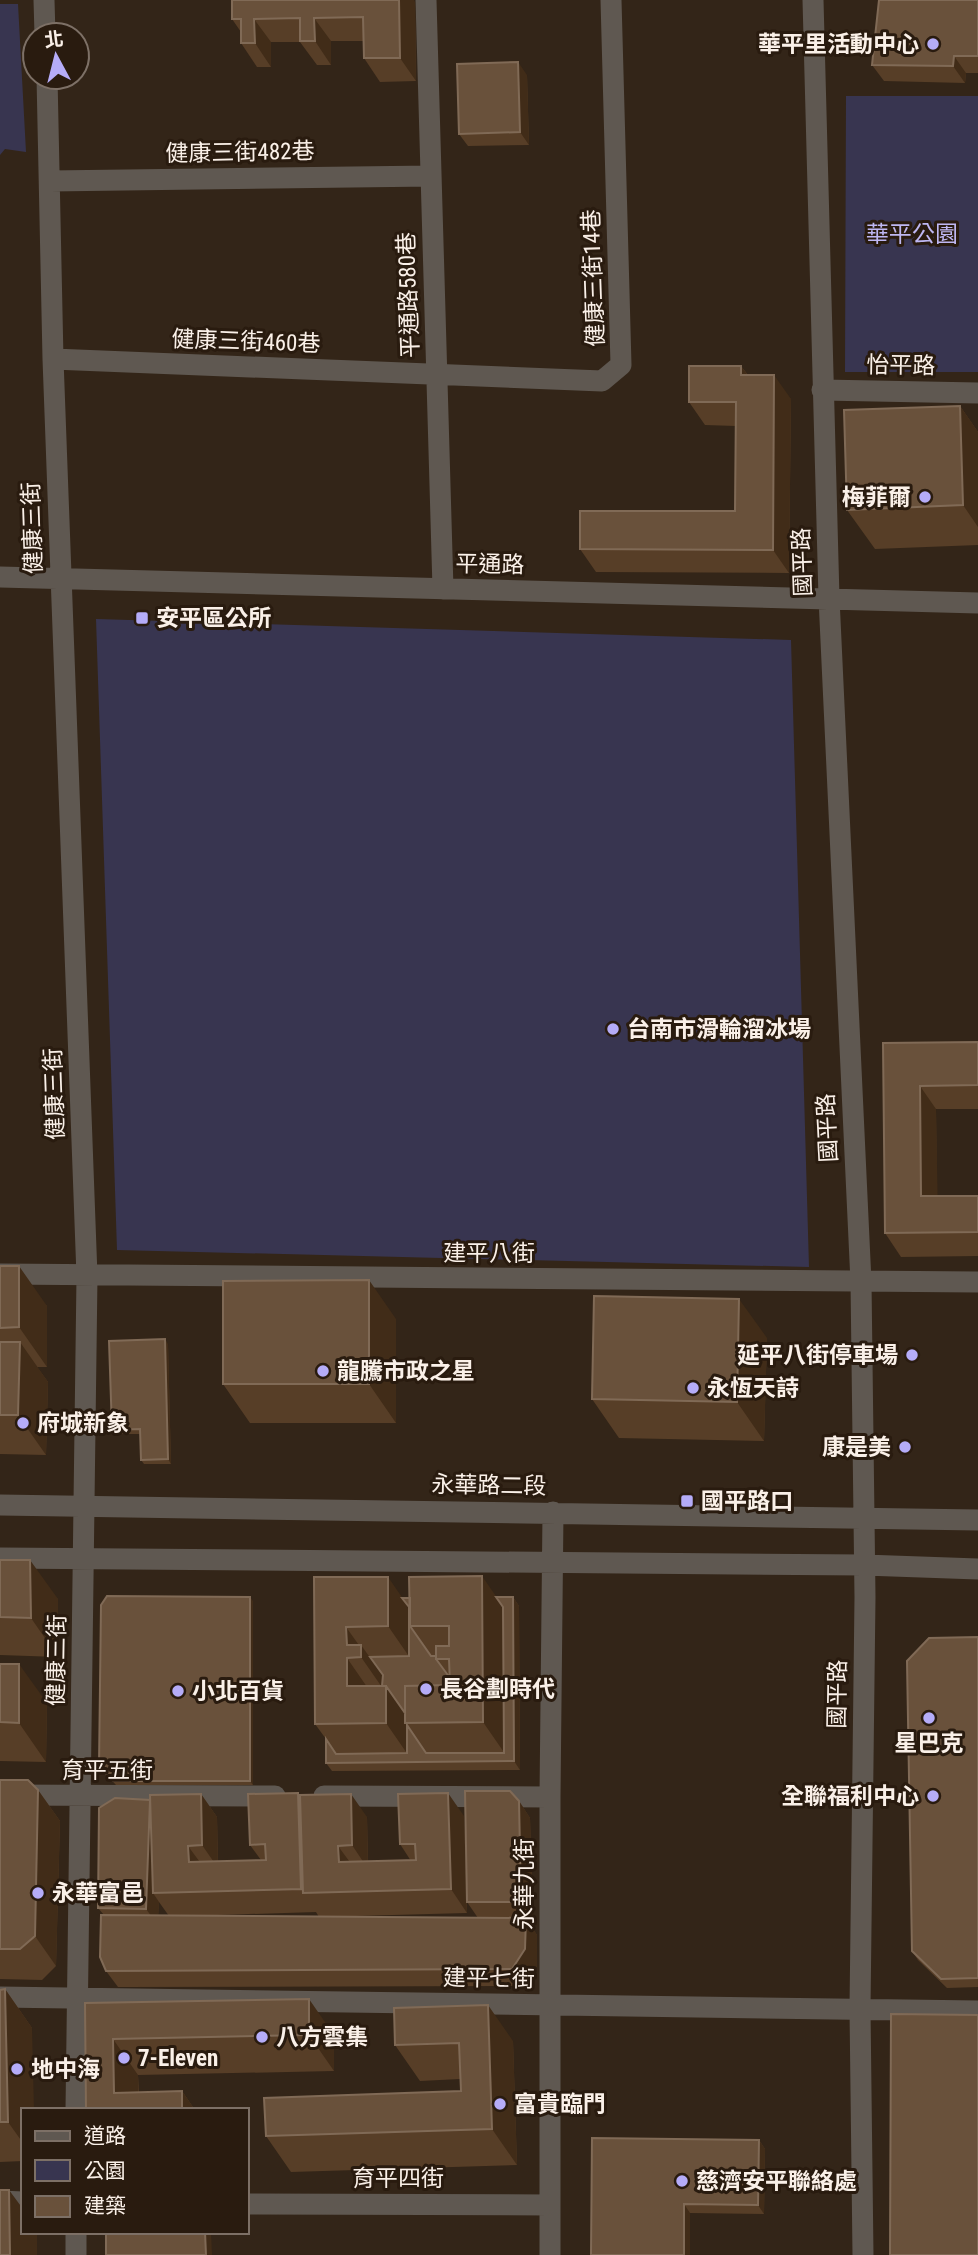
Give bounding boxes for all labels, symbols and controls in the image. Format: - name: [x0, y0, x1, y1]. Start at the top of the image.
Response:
- north arrow: [21, 21, 91, 91]
- text: 北: [43, 27, 65, 52]
- place label: 華平里活動中心: [758, 31, 919, 58]
- marker: 華平里活動中心: [925, 36, 941, 52]
- street label: 健康三街482巷: [165, 138, 315, 167]
- street label: 健康三街14巷: [578, 209, 609, 347]
- park label: 華平公園: [866, 221, 958, 248]
- street label: 平通路580巷: [393, 232, 424, 358]
- street label: 健康三街460巷: [171, 325, 321, 358]
- street label: 怡平路: [866, 351, 936, 380]
- street label: 健康三街: [17, 482, 48, 574]
- place label: 梅菲爾: [842, 484, 911, 511]
- marker: 梅菲爾: [917, 489, 933, 505]
- street label: 國平路: [788, 527, 817, 597]
- street label: 平通路: [455, 550, 525, 579]
- place label: 安平區公所: [156, 605, 271, 632]
- marker: 安平區公所: [134, 610, 150, 626]
- place label: 台南市滑輪溜冰場: [627, 1016, 811, 1043]
- marker: 台南市滑輪溜冰場: [605, 1021, 621, 1037]
- street label: 健康三街: [39, 1048, 70, 1140]
- street label: 國平路: [812, 1093, 843, 1163]
- street label: 建平八街: [443, 1240, 535, 1267]
- place label: 延平八街停車場: [737, 1342, 898, 1369]
- marker: 延平八街停車場: [904, 1347, 920, 1363]
- place label: 龍騰市政之星: [337, 1358, 475, 1385]
- marker: 龍騰市政之星: [315, 1363, 331, 1379]
- place label: 永恆天詩: [707, 1375, 799, 1402]
- marker: 永恆天詩: [685, 1380, 701, 1396]
- place label: 府城新象: [37, 1410, 129, 1437]
- marker: 府城新象: [15, 1415, 31, 1431]
- place label: 康是美: [822, 1434, 891, 1461]
- marker: 康是美: [897, 1439, 913, 1455]
- street label: 永華路二段: [431, 1471, 547, 1500]
- place label: 國平路口: [701, 1488, 793, 1515]
- marker: 國平路口: [679, 1493, 695, 1509]
- street label: 健康三街: [42, 1614, 71, 1706]
- street label: 國平路: [823, 1659, 852, 1729]
- place label: 長谷劃時代: [440, 1676, 555, 1703]
- place label: 小北百貨: [192, 1678, 284, 1705]
- marker: 長谷劃時代: [418, 1681, 434, 1697]
- marker: 小北百貨: [170, 1683, 186, 1699]
- marker: 星巴克: [921, 1710, 937, 1726]
- place label: 星巴克: [895, 1730, 964, 1757]
- street label: 育平五街: [61, 1757, 153, 1784]
- place label: 全聯福利中心: [781, 1783, 919, 1810]
- marker: 全聯福利中心: [925, 1788, 941, 1804]
- street label: 永華九街: [511, 1838, 538, 1930]
- place label: 永華富邑: [52, 1880, 144, 1907]
- marker: 永華富邑: [30, 1885, 46, 1901]
- street label: 建平七街: [443, 1964, 535, 1993]
- place label: 八方雲集: [276, 2024, 368, 2051]
- marker: 八方雲集: [254, 2029, 270, 2045]
- place label: 7-Eleven: [138, 2045, 218, 2072]
- marker: 7-Eleven: [116, 2050, 132, 2066]
- place label: 地中海: [31, 2056, 100, 2083]
- marker: 地中海: [9, 2061, 25, 2077]
- place label: 富貴臨門: [514, 2091, 606, 2118]
- marker: 富貴臨門: [492, 2096, 508, 2112]
- legend: [21, 2108, 248, 2234]
- text: 道路: [84, 2124, 126, 2148]
- text: 公園: [84, 2159, 126, 2183]
- street label: 育平四街: [352, 2165, 444, 2192]
- place label: 慈濟安平聯絡處: [696, 2168, 857, 2195]
- marker: 慈濟安平聯絡處: [674, 2173, 690, 2189]
- text: 建築: [84, 2194, 126, 2218]

